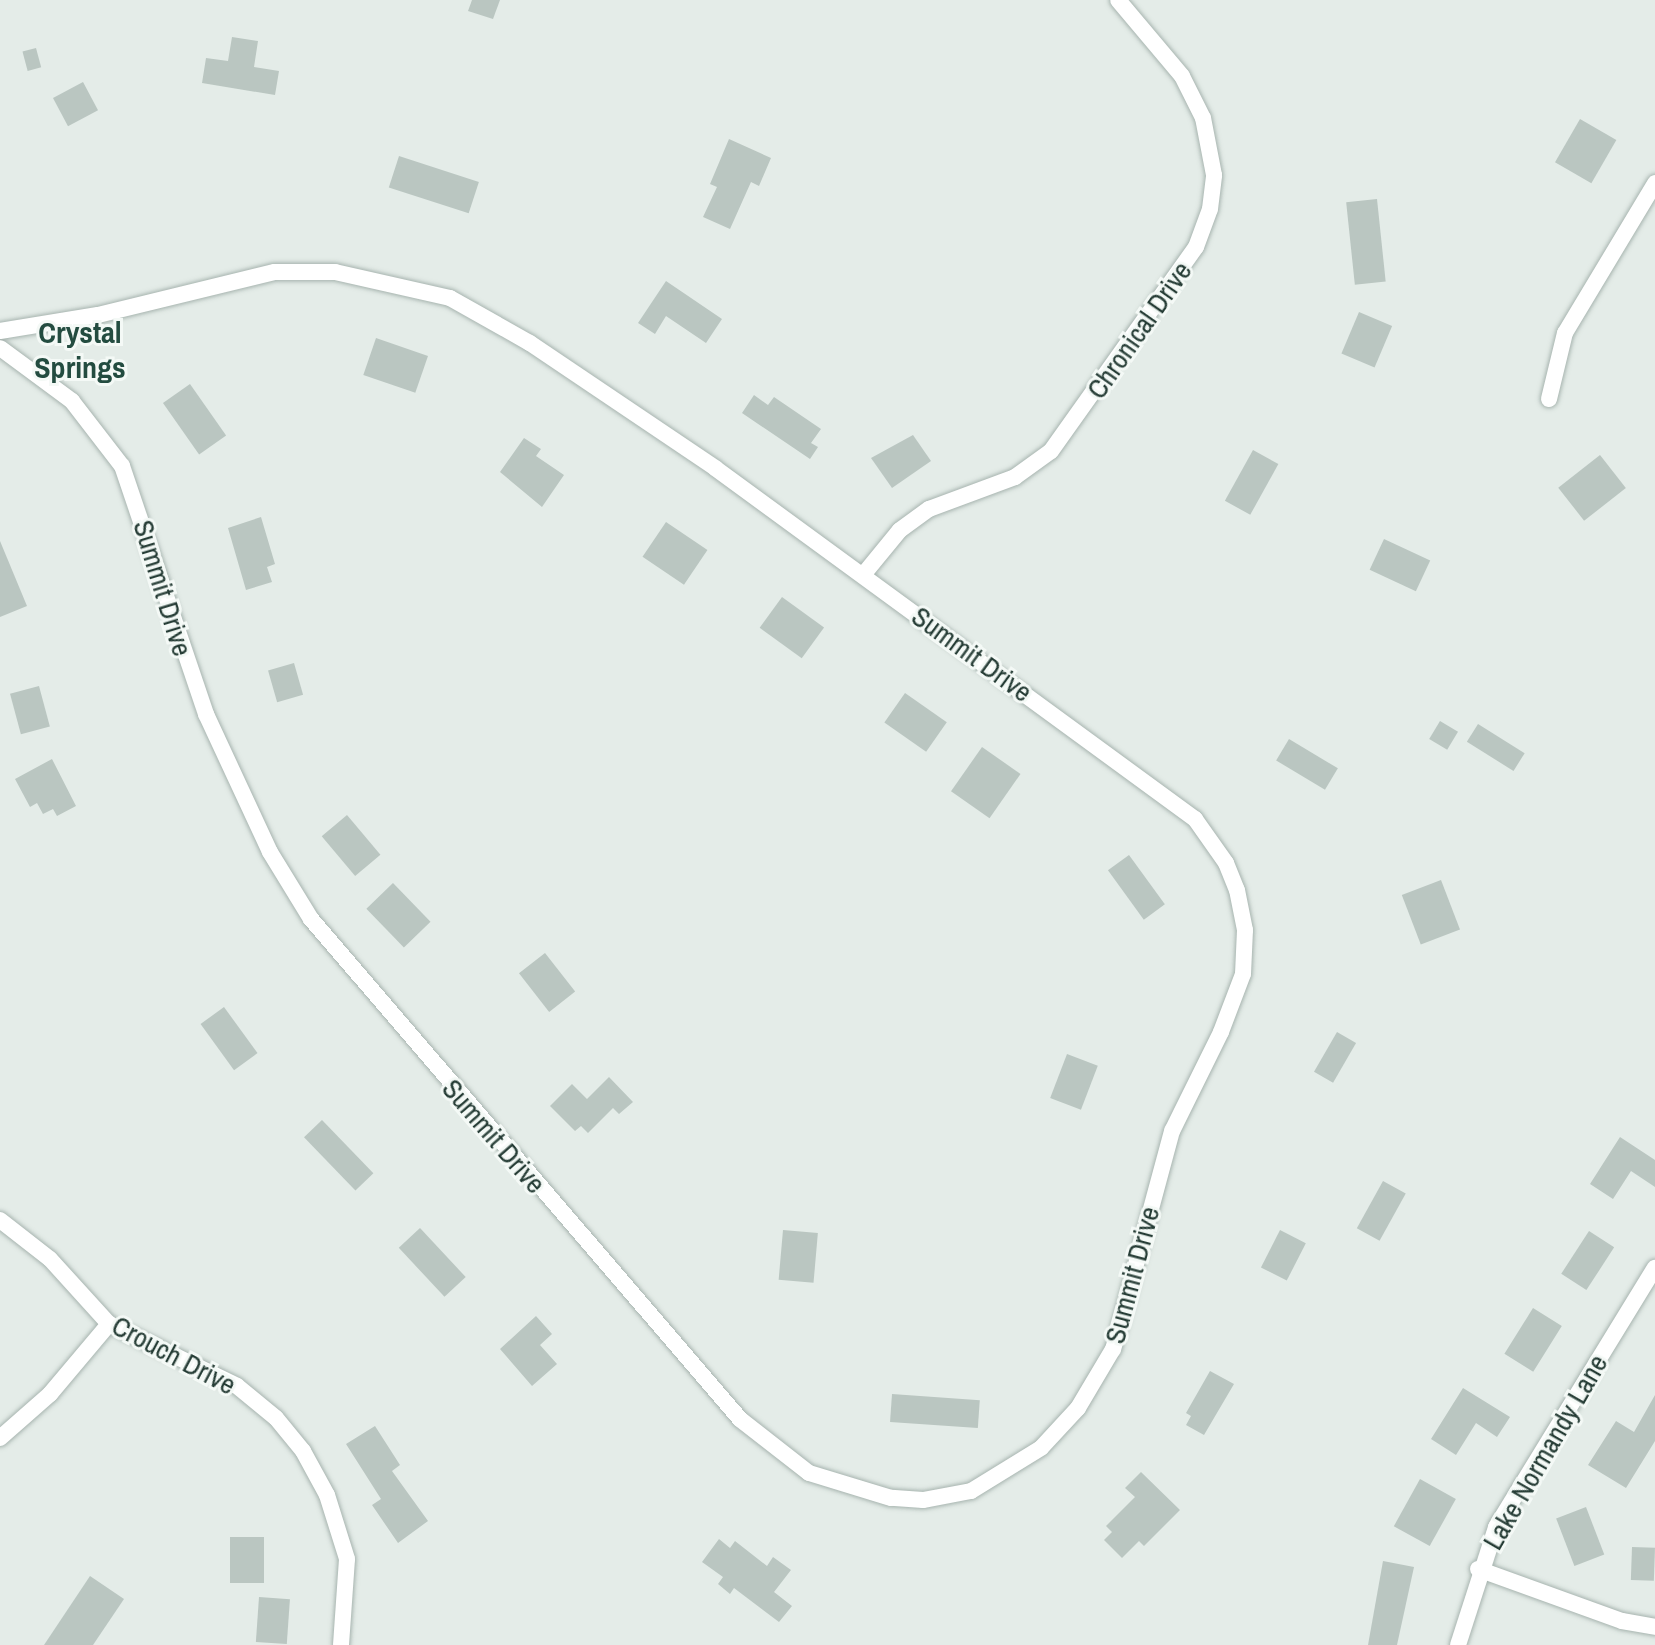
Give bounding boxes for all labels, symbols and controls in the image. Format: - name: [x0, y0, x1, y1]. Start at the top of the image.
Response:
- street label: Chronical Drive: [1079, 255, 1199, 405]
- district label: Crystal Springs: [34, 314, 126, 384]
- street label: Summit Drive: [126, 516, 200, 660]
- street label: Summit Drive: [905, 599, 1039, 709]
- street label: Summit Drive: [435, 1072, 553, 1200]
- street label: Summit Drive: [1098, 1203, 1166, 1347]
- street label: Crouch Drive: [106, 1308, 242, 1402]
- street label: Lake Normandy Lane: [1476, 1349, 1614, 1555]

